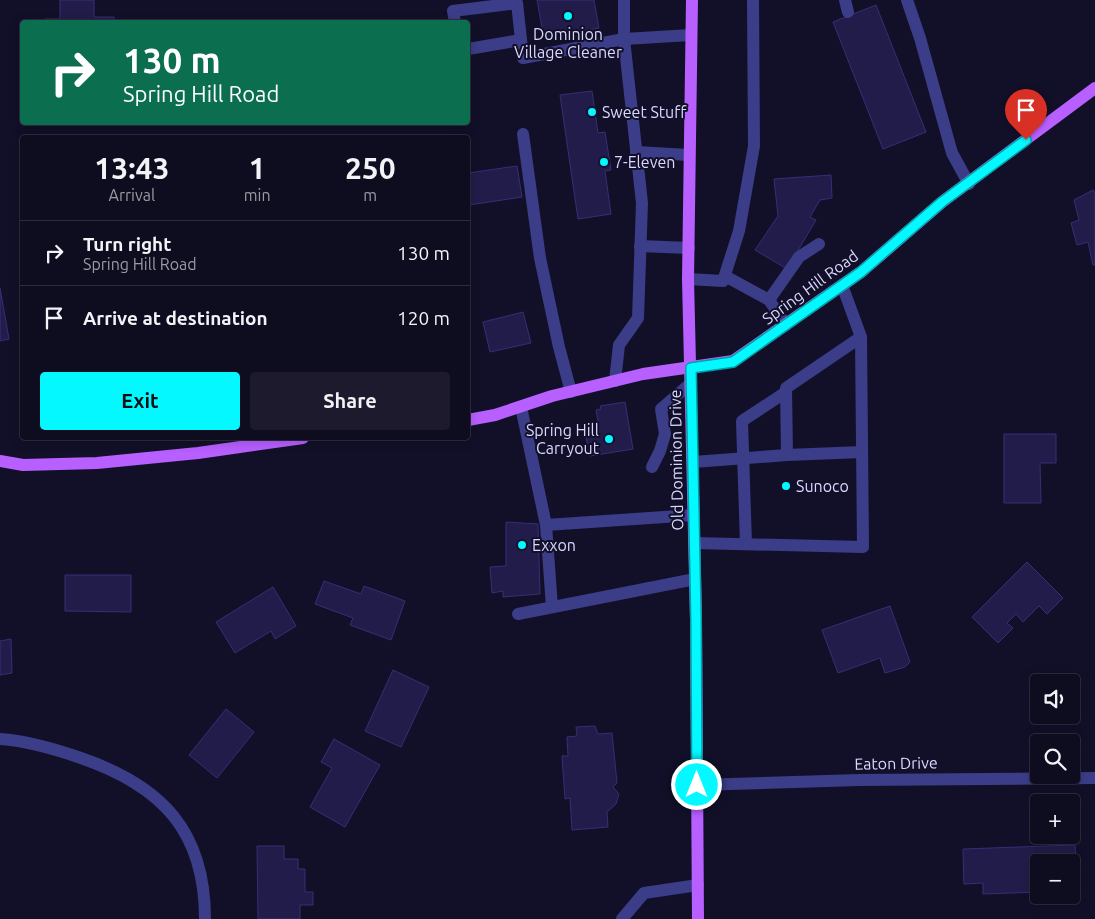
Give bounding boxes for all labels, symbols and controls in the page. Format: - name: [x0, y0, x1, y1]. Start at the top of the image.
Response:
- marker: Dominion Village Cleaner: [562, 10, 574, 22]
- place label: Dominion Village Cleaner: [514, 25, 622, 61]
- icon: right: [40, 40, 105, 105]
- text: 130 m: [123, 40, 221, 80]
- text: Spring Hill Road: [123, 81, 279, 106]
- pin: [1005, 89, 1047, 140]
- icon: arrive: [1012, 96, 1040, 124]
- place label: Sweet Stuff: [602, 103, 687, 121]
- marker: Sweet Stuff: [586, 106, 598, 118]
- text: 13:43: [94, 151, 169, 185]
- text: 1: [249, 151, 266, 185]
- text: 250: [345, 151, 396, 185]
- place label: 7-Eleven: [614, 153, 675, 171]
- marker: 7-Eleven: [598, 156, 610, 168]
- text: Arrival: [109, 186, 155, 204]
- text: min: [244, 186, 271, 204]
- text: m: [363, 186, 377, 204]
- text: Turn right: [83, 233, 171, 255]
- icon: right: [40, 239, 68, 267]
- text: 130 m: [397, 242, 450, 264]
- street label: Spring Hill Road: [759, 246, 861, 328]
- text: Spring Hill Road: [83, 255, 197, 273]
- icon: arrive: [40, 304, 68, 332]
- text: Arrive at destination: [83, 307, 268, 329]
- text: 120 m: [397, 307, 450, 329]
- button: Exit: [40, 372, 240, 430]
- button: Share: [250, 372, 450, 430]
- street label: Old Dominion Drive: [666, 389, 686, 531]
- place label: Spring Hill Carryout: [526, 421, 600, 457]
- marker: Spring Hill Carryout: [603, 433, 615, 445]
- place label: Sunoco: [796, 477, 849, 495]
- marker: Sunoco: [780, 480, 792, 492]
- place label: Exxon: [532, 536, 576, 554]
- marker: Exxon: [516, 539, 528, 551]
- map controls: [1030, 674, 1080, 904]
- button: sound: [1030, 674, 1080, 724]
- button: search: [1030, 734, 1080, 784]
- street label: Eaton Drive: [854, 753, 938, 773]
- position arrow: [670, 758, 722, 810]
- button: +: [1030, 794, 1080, 844]
- button: −: [1030, 854, 1080, 904]

